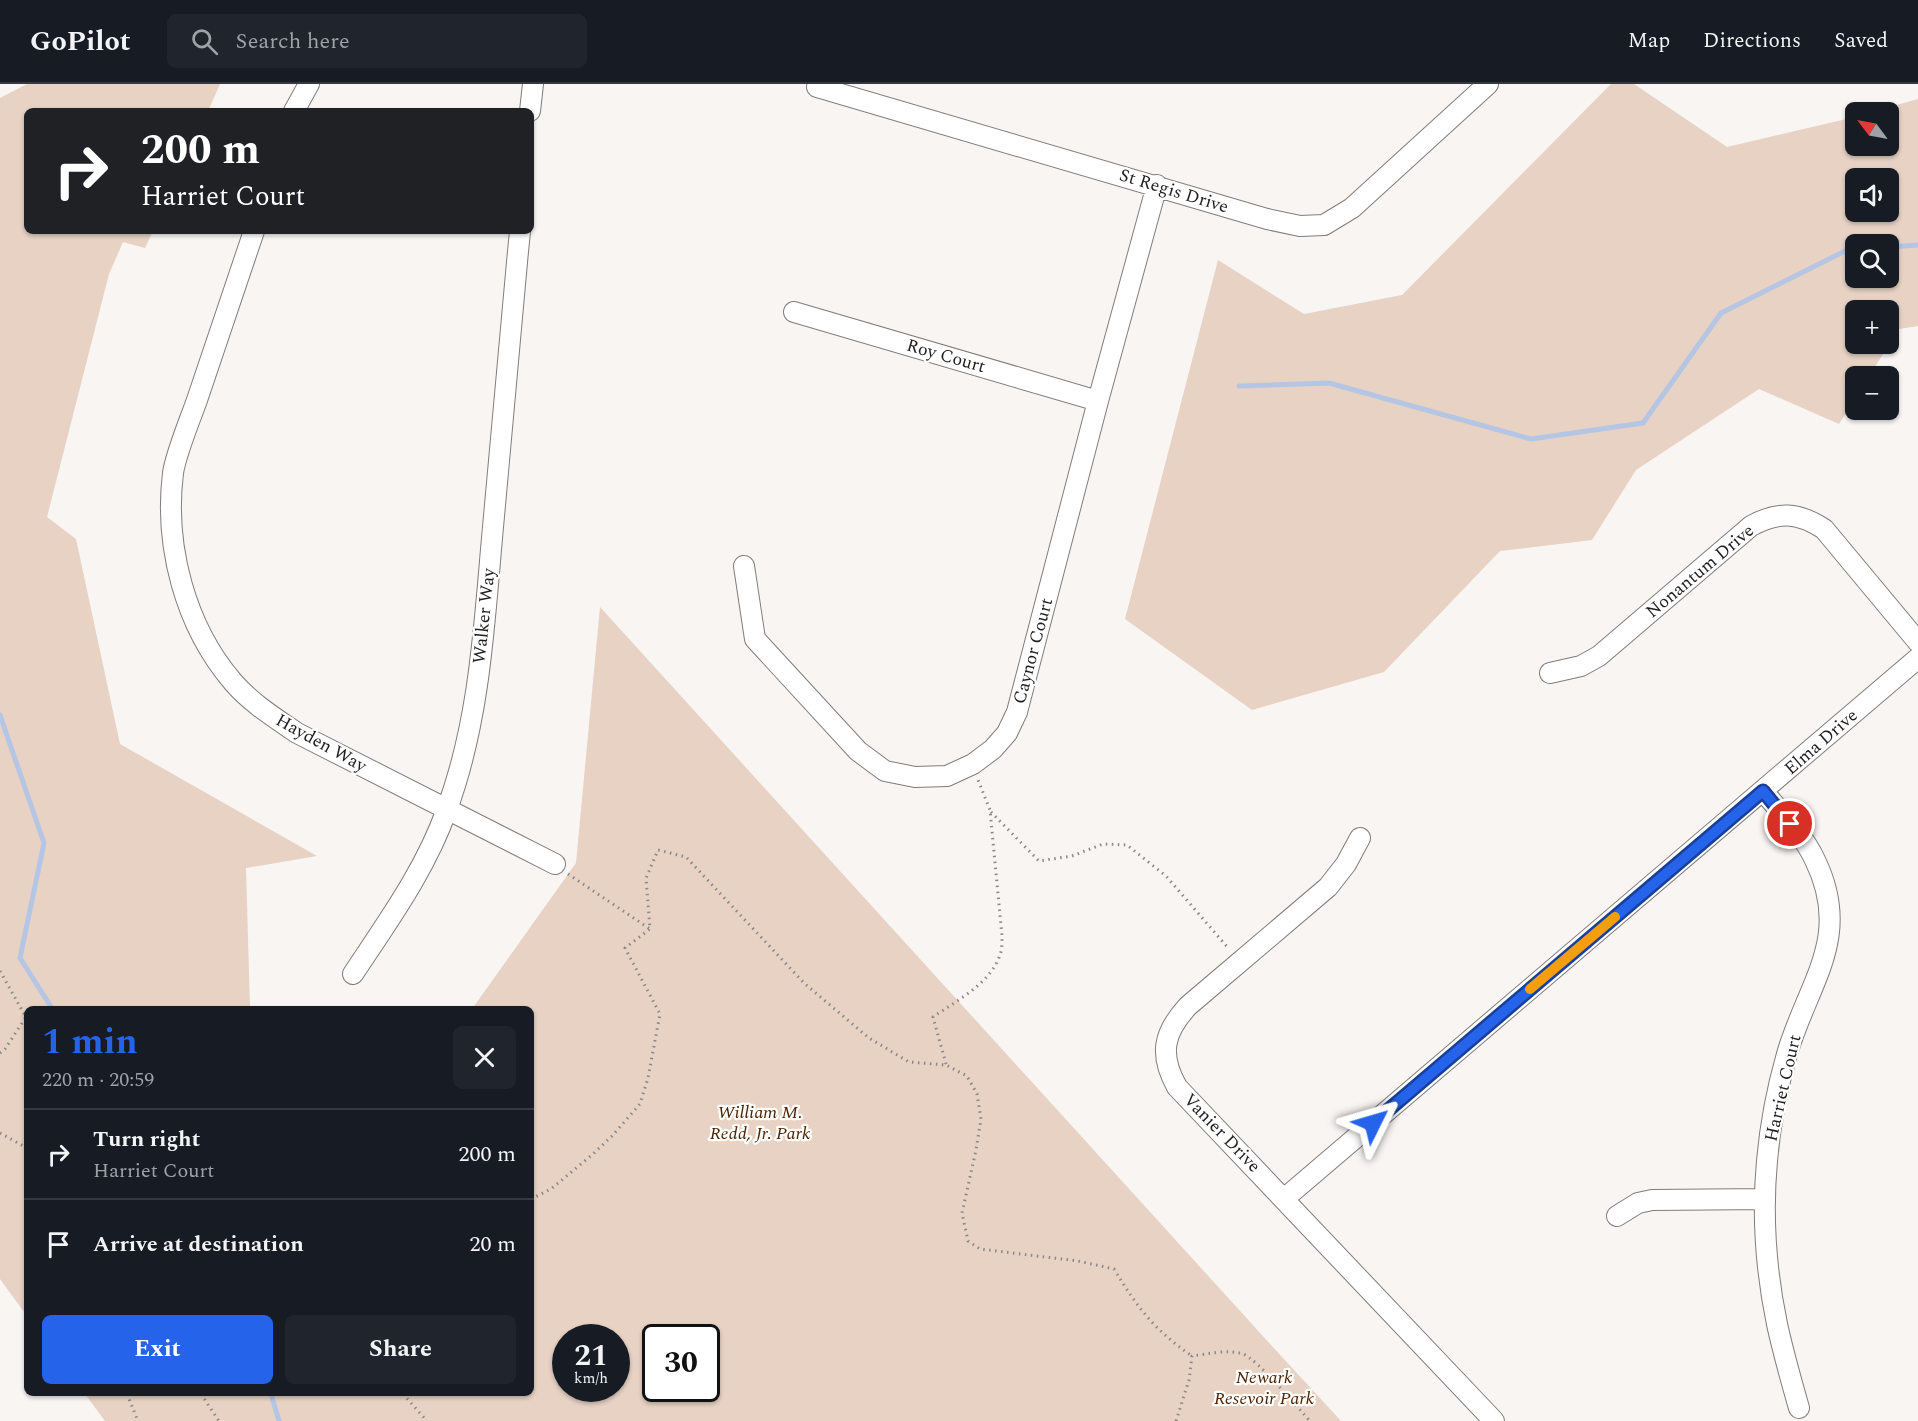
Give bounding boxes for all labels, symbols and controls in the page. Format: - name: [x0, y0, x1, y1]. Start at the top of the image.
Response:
- search box: [167, 14, 587, 68]
- text: GoPilot: [30, 20, 131, 63]
- icon: search: [188, 25, 221, 58]
- text: Search here: [236, 25, 350, 58]
- text: Map: [1628, 25, 1670, 57]
- text: Directions: [1703, 25, 1801, 57]
- text: Saved: [1834, 25, 1888, 57]
- north arrow: [1845, 102, 1899, 156]
- map controls: [1845, 102, 1899, 420]
- text: 200 m: [141, 119, 260, 182]
- icon: right: [42, 132, 120, 210]
- street label: St Regis Drive: [1116, 162, 1232, 220]
- button: sound: [1845, 168, 1899, 222]
- text: Harriet Court: [141, 176, 305, 218]
- button: search: [1845, 234, 1899, 288]
- button: +: [1845, 300, 1899, 354]
- street label: Roy Court: [903, 332, 989, 380]
- button: −: [1845, 366, 1899, 420]
- street label: Nonantum Drive: [1640, 517, 1760, 625]
- street label: Walker Way: [466, 566, 503, 665]
- street label: Caynor Court: [1006, 595, 1060, 707]
- street label: Elma Drive: [1778, 702, 1864, 782]
- street label: Hayden Way: [271, 707, 373, 780]
- pin: [1764, 798, 1815, 849]
- icon: arrive: [1773, 807, 1806, 840]
- text: 1 min: [42, 1015, 138, 1070]
- button: close: [453, 1026, 516, 1089]
- street label: Harriet Court: [1758, 1032, 1808, 1144]
- text: 220 m · 20:59: [42, 1065, 154, 1095]
- street label: Vanier Drive: [1177, 1087, 1267, 1179]
- position arrow: [1341, 1091, 1405, 1155]
- park label: William M. Redd, Jr. Park: [710, 1099, 811, 1147]
- text: Turn right: [93, 1123, 200, 1156]
- icon: right: [42, 1138, 75, 1171]
- text: 200 m: [459, 1138, 516, 1171]
- text: Harriet Court: [93, 1156, 214, 1186]
- icon: arrive: [42, 1228, 75, 1261]
- text: Arrive at destination: [93, 1228, 304, 1261]
- text: 20 m: [470, 1228, 516, 1261]
- button: Exit: [42, 1315, 273, 1384]
- button: Share: [285, 1315, 516, 1384]
- speed limit sign: 30: [642, 1324, 720, 1402]
- text: 21: [574, 1333, 608, 1379]
- park label: Newark Resevoir Park: [1214, 1364, 1315, 1412]
- text: km/h: [574, 1367, 608, 1390]

